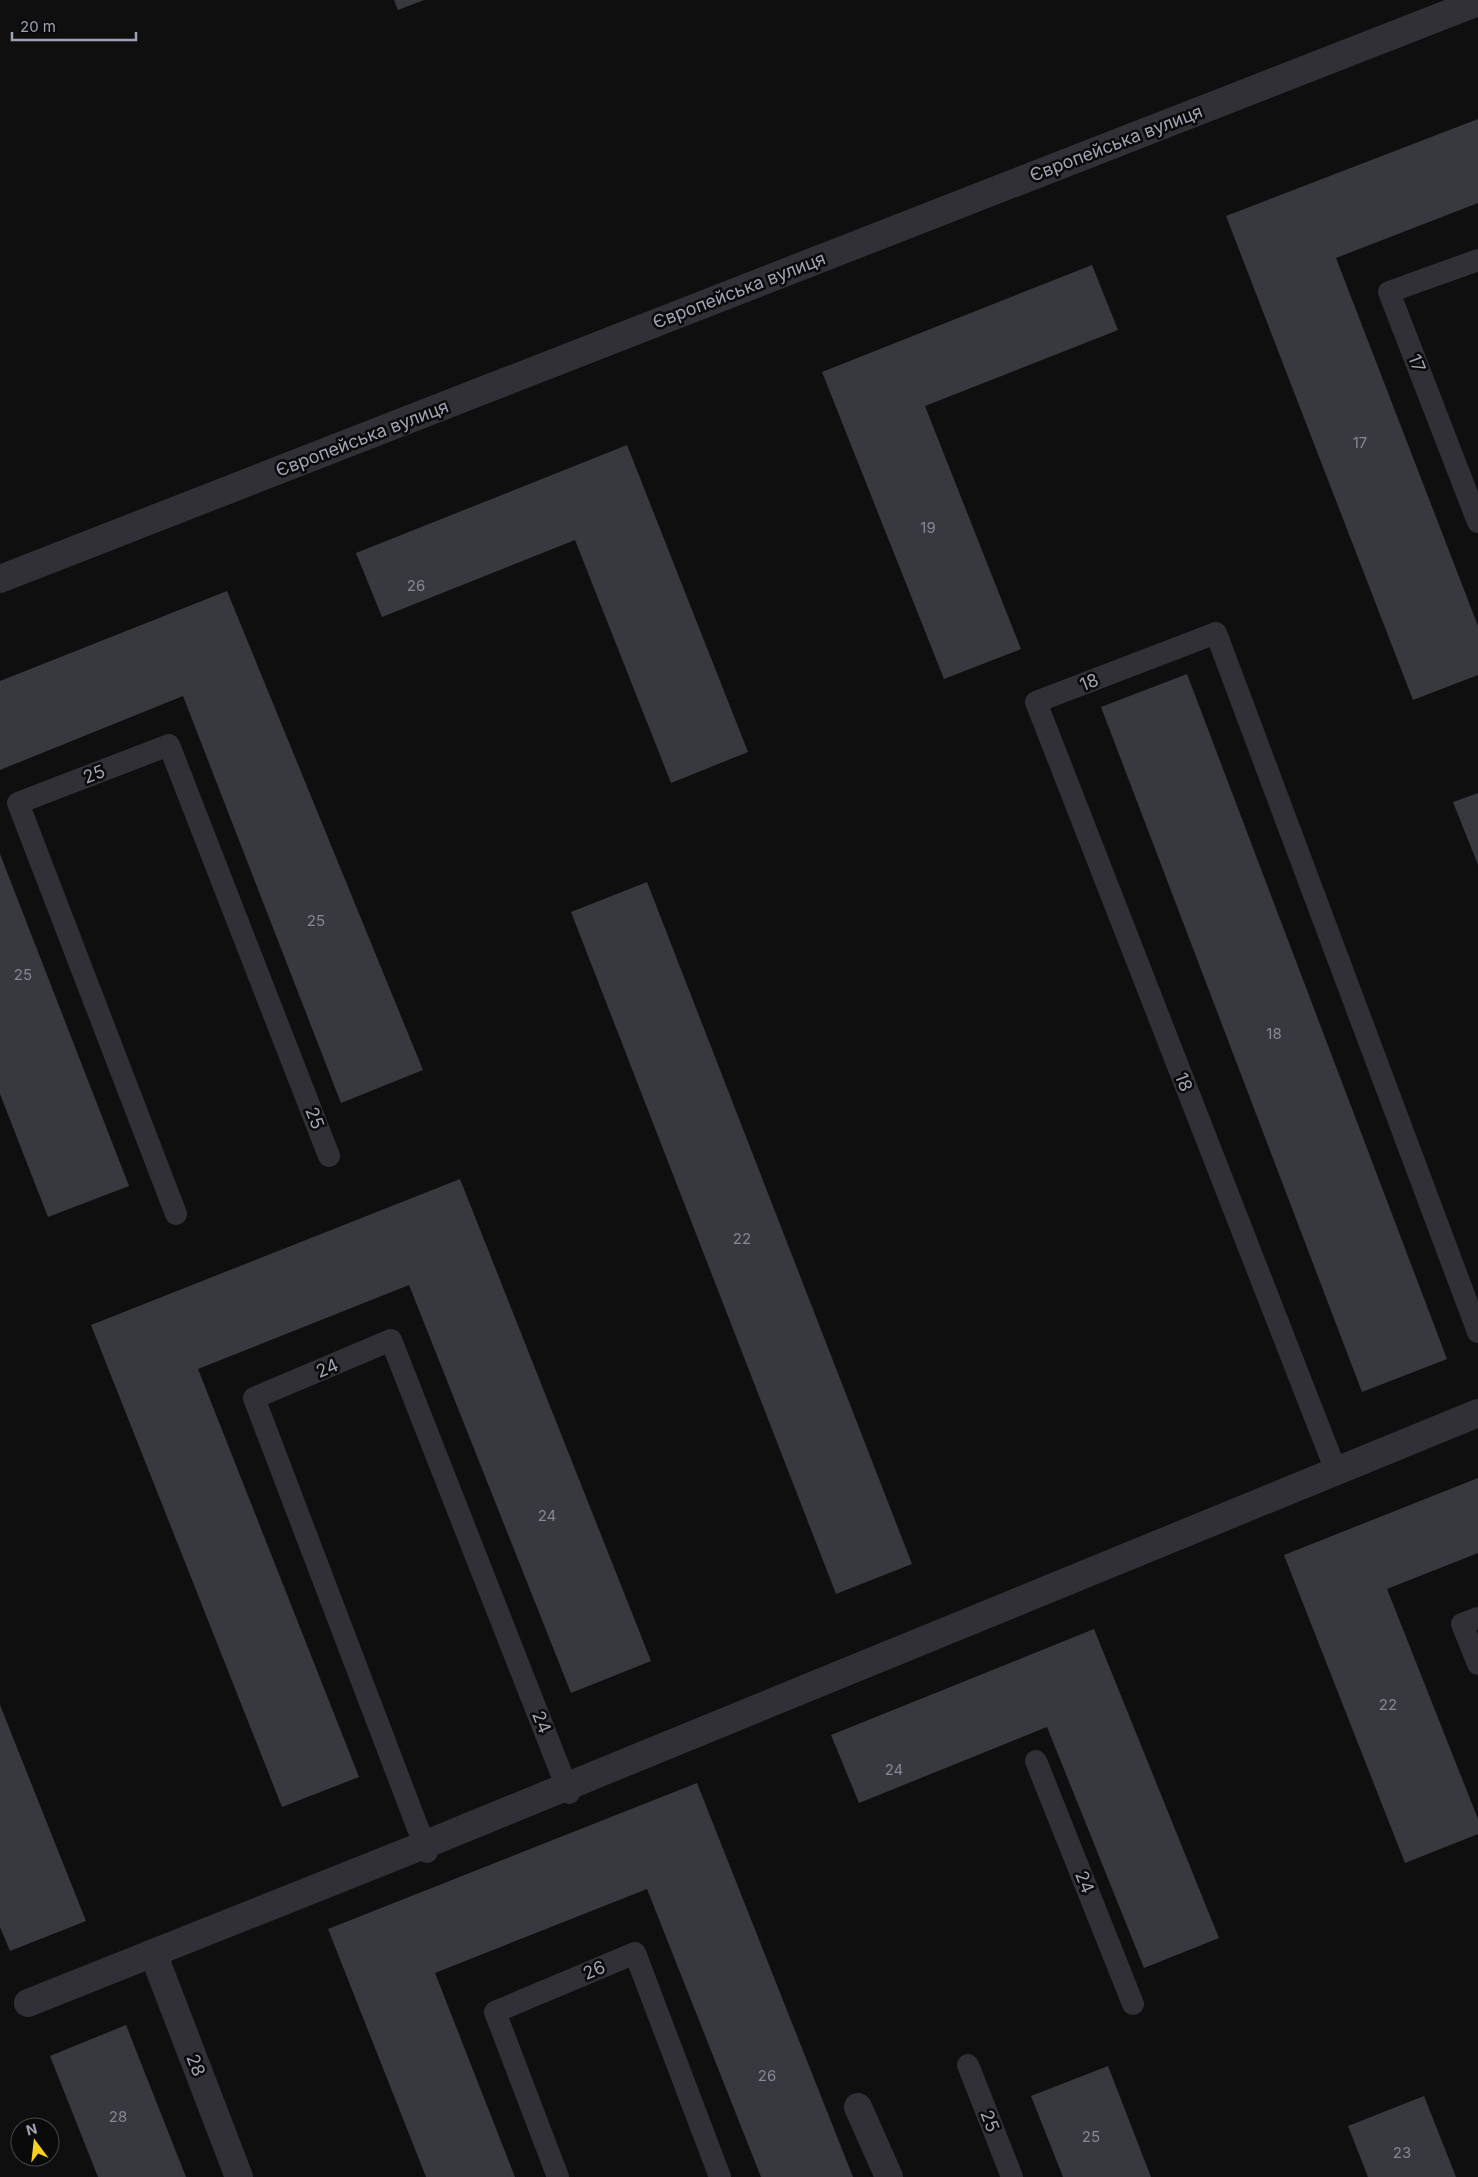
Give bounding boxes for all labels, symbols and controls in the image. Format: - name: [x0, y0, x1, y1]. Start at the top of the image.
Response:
- scale bar: [12, 10, 136, 42]
- text: 20 m: [20, 17, 56, 36]
- street label: Європейська вулиця: [1027, 100, 1205, 186]
- street label: Європейська вулиця: [650, 247, 828, 333]
- street label: 17: [1404, 351, 1430, 375]
- street label: Європейська вулиця: [273, 395, 451, 481]
- house number: 17: [1353, 433, 1367, 452]
- house number: 19: [920, 518, 936, 537]
- house number: 26: [407, 576, 425, 595]
- street label: 18: [1077, 669, 1101, 695]
- street label: 25: [80, 760, 108, 788]
- house number: 25: [307, 911, 325, 930]
- house number: 25: [14, 965, 32, 984]
- house number: 18: [1266, 1024, 1282, 1043]
- street label: 18: [1171, 1070, 1197, 1094]
- street label: 25: [301, 1104, 329, 1132]
- house number: 22: [733, 1229, 751, 1248]
- street label: 24: [313, 1354, 341, 1382]
- house number: 24: [538, 1506, 556, 1525]
- house number: 22: [1379, 1695, 1397, 1714]
- street label: 24: [528, 1708, 556, 1736]
- house number: 24: [885, 1760, 903, 1779]
- street label: 24: [1071, 1868, 1099, 1896]
- street label: 26: [580, 1956, 608, 1984]
- street label: 28: [182, 2051, 210, 2079]
- house number: 26: [758, 2066, 776, 2085]
- house number: 28: [109, 2107, 127, 2126]
- street label: 25: [976, 2107, 1004, 2135]
- north arrow: [10, 2117, 60, 2167]
- text: N: [24, 2119, 39, 2139]
- house number: 25: [1082, 2127, 1100, 2146]
- house number: 23: [1393, 2143, 1411, 2162]

